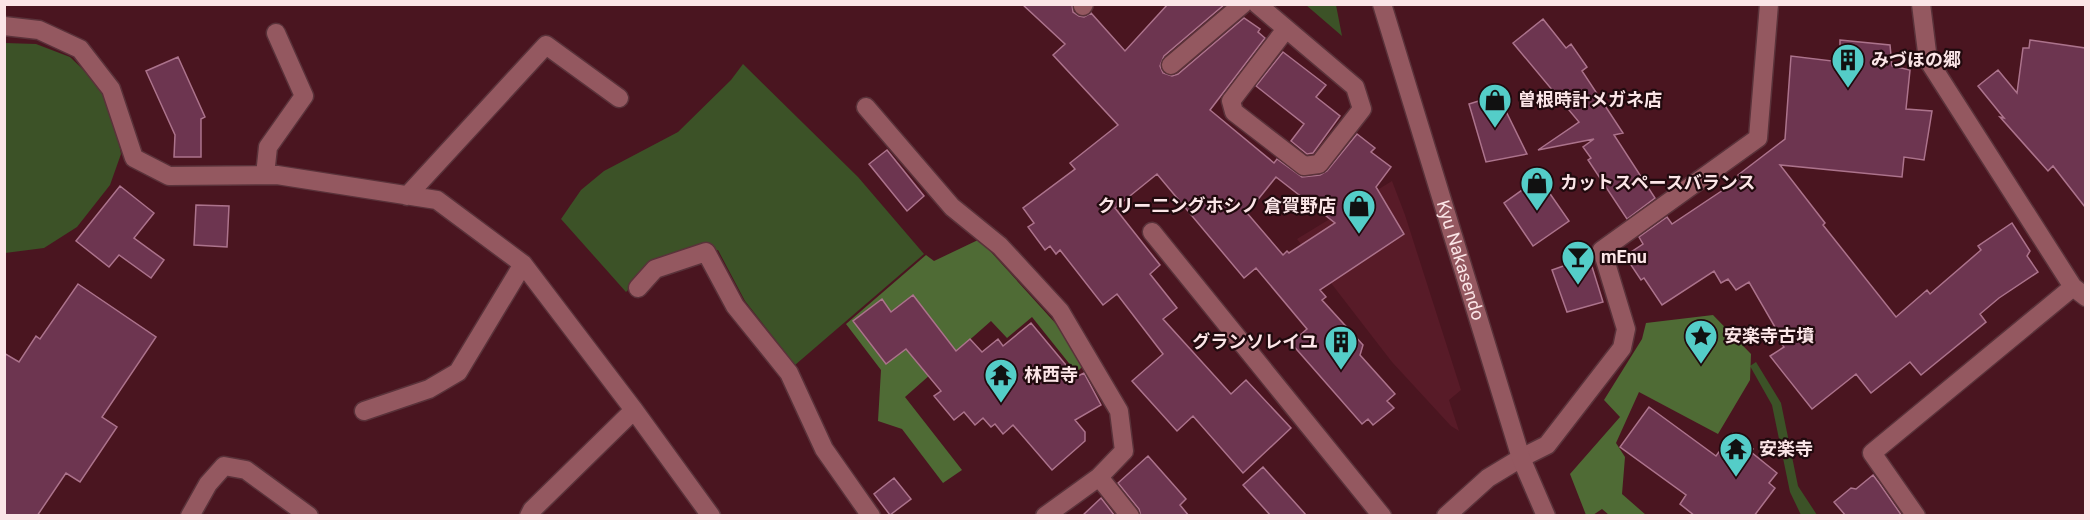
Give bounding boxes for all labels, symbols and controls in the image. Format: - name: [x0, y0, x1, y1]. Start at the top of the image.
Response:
- building icon: みづほの郷: [1830, 42, 1866, 89]
- place label: みづほの郷: [1871, 49, 1961, 70]
- shop icon: 曽根時計メガネ店: [1477, 82, 1513, 129]
- place label: 曽根時計メガネ店: [1518, 89, 1662, 110]
- shop icon: カットスペースバランス: [1519, 165, 1555, 212]
- place label: カットスペースバランス: [1560, 172, 1755, 193]
- shop icon: クリー二ングホシノ 倉賀野店: [1341, 188, 1377, 235]
- place label: クリー二ングホシノ 倉賀野店: [1098, 195, 1336, 216]
- street label: Kyu Nakasendo: [1433, 197, 1489, 323]
- bar icon: mEnu: [1560, 239, 1596, 286]
- place label: mEnu: [1601, 246, 1647, 267]
- place icon: 安楽寺古墳: [1683, 318, 1719, 365]
- building icon: グランソレイユ: [1323, 324, 1359, 371]
- place label: 安楽寺古墳: [1724, 325, 1814, 346]
- place label: グランソレイユ: [1192, 331, 1318, 352]
- temple icon: 林西寺: [983, 357, 1019, 404]
- place label: 林西寺: [1024, 364, 1078, 385]
- temple icon: 安楽寺: [1718, 431, 1754, 478]
- place label: 安楽寺: [1759, 438, 1813, 459]

